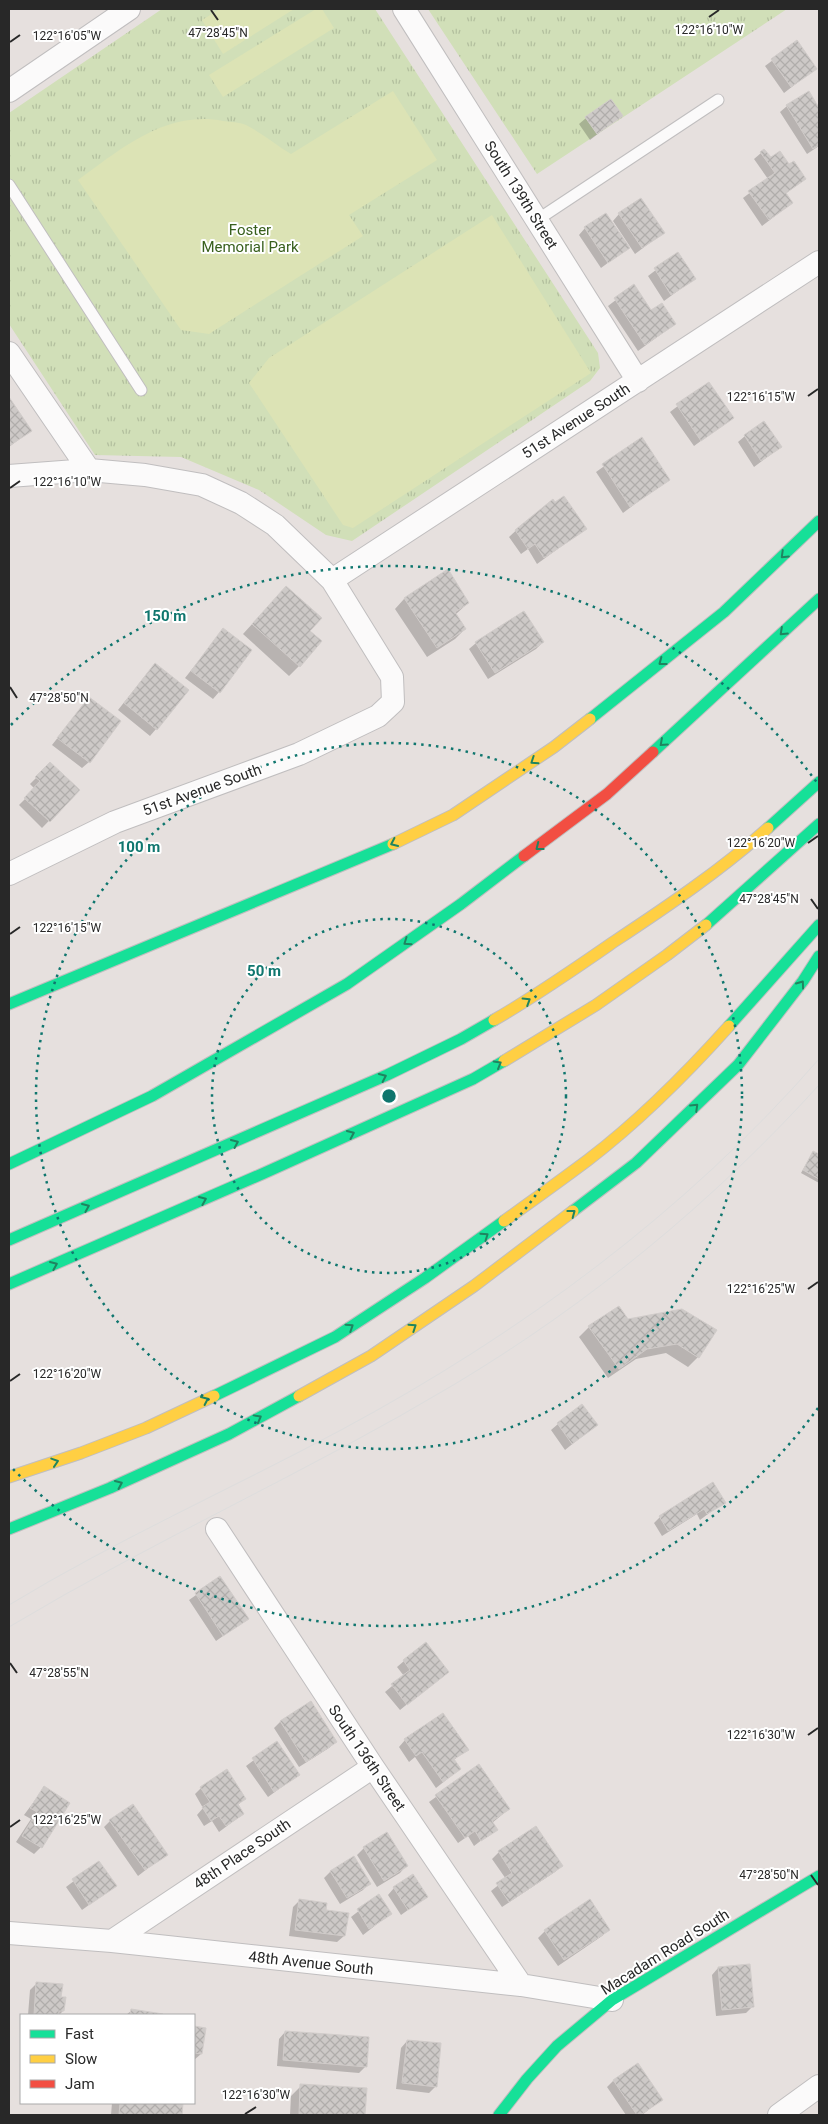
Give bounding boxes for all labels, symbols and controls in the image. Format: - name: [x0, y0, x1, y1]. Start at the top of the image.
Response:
- text: 122°16'10"W: [675, 23, 743, 37]
- text: 47°28'45"N: [188, 26, 248, 40]
- text: 122°16'05"W: [33, 29, 101, 43]
- street label: South 139th Street: [480, 137, 562, 253]
- park label: Foster Memorial Park: [201, 221, 299, 256]
- street label: 51st Avenue South: [519, 379, 633, 463]
- text: 122°16'15"W: [727, 390, 795, 404]
- text: 122°16'10"W: [33, 475, 101, 489]
- one-way arrow: [781, 549, 790, 558]
- text: 150 m: [144, 607, 186, 625]
- one-way arrow: [779, 626, 788, 635]
- one-way arrow: [658, 656, 668, 665]
- text: 47°28'50"N: [29, 691, 89, 705]
- one-way arrow: [660, 737, 669, 746]
- one-way arrow: [530, 755, 539, 764]
- street label: 51st Avenue South: [140, 760, 264, 820]
- text: 122°16'20"W: [727, 836, 795, 850]
- one-way arrow: [390, 837, 399, 847]
- text: 100 m: [118, 838, 160, 856]
- one-way arrow: [536, 841, 545, 849]
- text: 47°28'45"N: [739, 892, 799, 906]
- text: 122°16'15"W: [33, 921, 101, 935]
- one-way arrow: [403, 936, 413, 945]
- text: 50 m: [247, 962, 281, 980]
- one-way arrow: [795, 980, 804, 990]
- one-way arrow: [521, 997, 530, 1007]
- one-way arrow: [492, 1061, 501, 1071]
- one-way arrow: [378, 1072, 387, 1083]
- centre of rings: [380, 1087, 398, 1105]
- one-way arrow: [689, 1104, 698, 1113]
- one-way arrow: [346, 1130, 355, 1141]
- one-way arrow: [230, 1138, 239, 1149]
- one-way arrow: [198, 1196, 207, 1207]
- one-way arrow: [81, 1203, 90, 1214]
- one-way arrow: [566, 1210, 575, 1218]
- one-way arrow: [479, 1233, 489, 1242]
- one-way arrow: [49, 1260, 58, 1271]
- text: 122°16'25"W: [727, 1282, 795, 1296]
- one-way arrow: [345, 1324, 354, 1333]
- one-way arrow: [408, 1324, 417, 1333]
- text: 122°16'20"W: [33, 1367, 101, 1381]
- one-way arrow: [200, 1397, 209, 1407]
- one-way arrow: [253, 1414, 262, 1424]
- one-way arrow: [51, 1458, 59, 1468]
- one-way arrow: [114, 1480, 123, 1491]
- text: 47°28'55"N: [29, 1666, 89, 1680]
- street label: South 136th Street: [325, 1701, 409, 1815]
- text: 122°16'30"W: [727, 1728, 795, 1742]
- text: 122°16'25"W: [33, 1813, 101, 1827]
- street label: 48th Place South: [190, 1815, 294, 1893]
- text: 47°28'50"N: [739, 1868, 799, 1882]
- street label: Macadam Road South: [598, 1905, 732, 1999]
- street label: 48th Avenue South: [248, 1947, 374, 1979]
- legend: [20, 2014, 195, 2104]
- text: Fast: [65, 2025, 94, 2043]
- text: Slow: [65, 2050, 97, 2068]
- text: Jam: [65, 2075, 95, 2093]
- text: 122°16'30"W: [222, 2088, 290, 2102]

